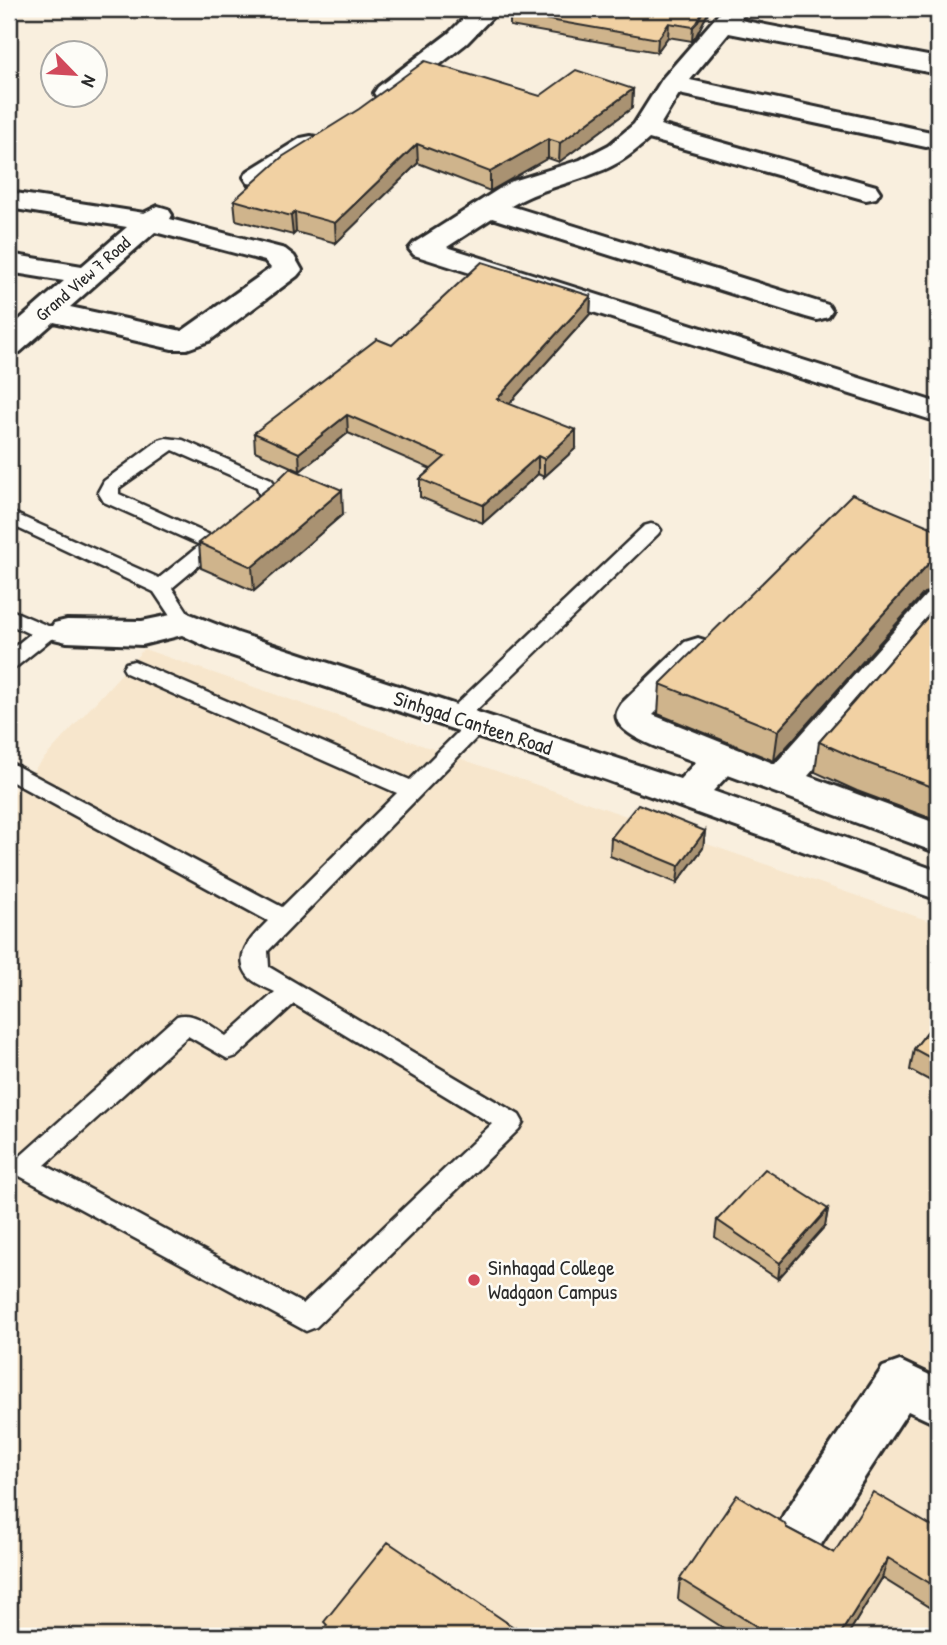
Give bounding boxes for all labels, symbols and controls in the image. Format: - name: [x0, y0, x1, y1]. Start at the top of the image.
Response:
- north arrow: [38, 38, 108, 108]
- text: N: [75, 71, 103, 91]
- street label: Grand View 7 Road: [30, 230, 136, 327]
- street label: Sinhgad Canteen Road: [390, 683, 556, 762]
- place label: Sinhagad College Wadgaon Campus: [488, 1253, 617, 1306]
- marker: Sinhagad College Wadgaon Campus: [466, 1272, 482, 1288]

